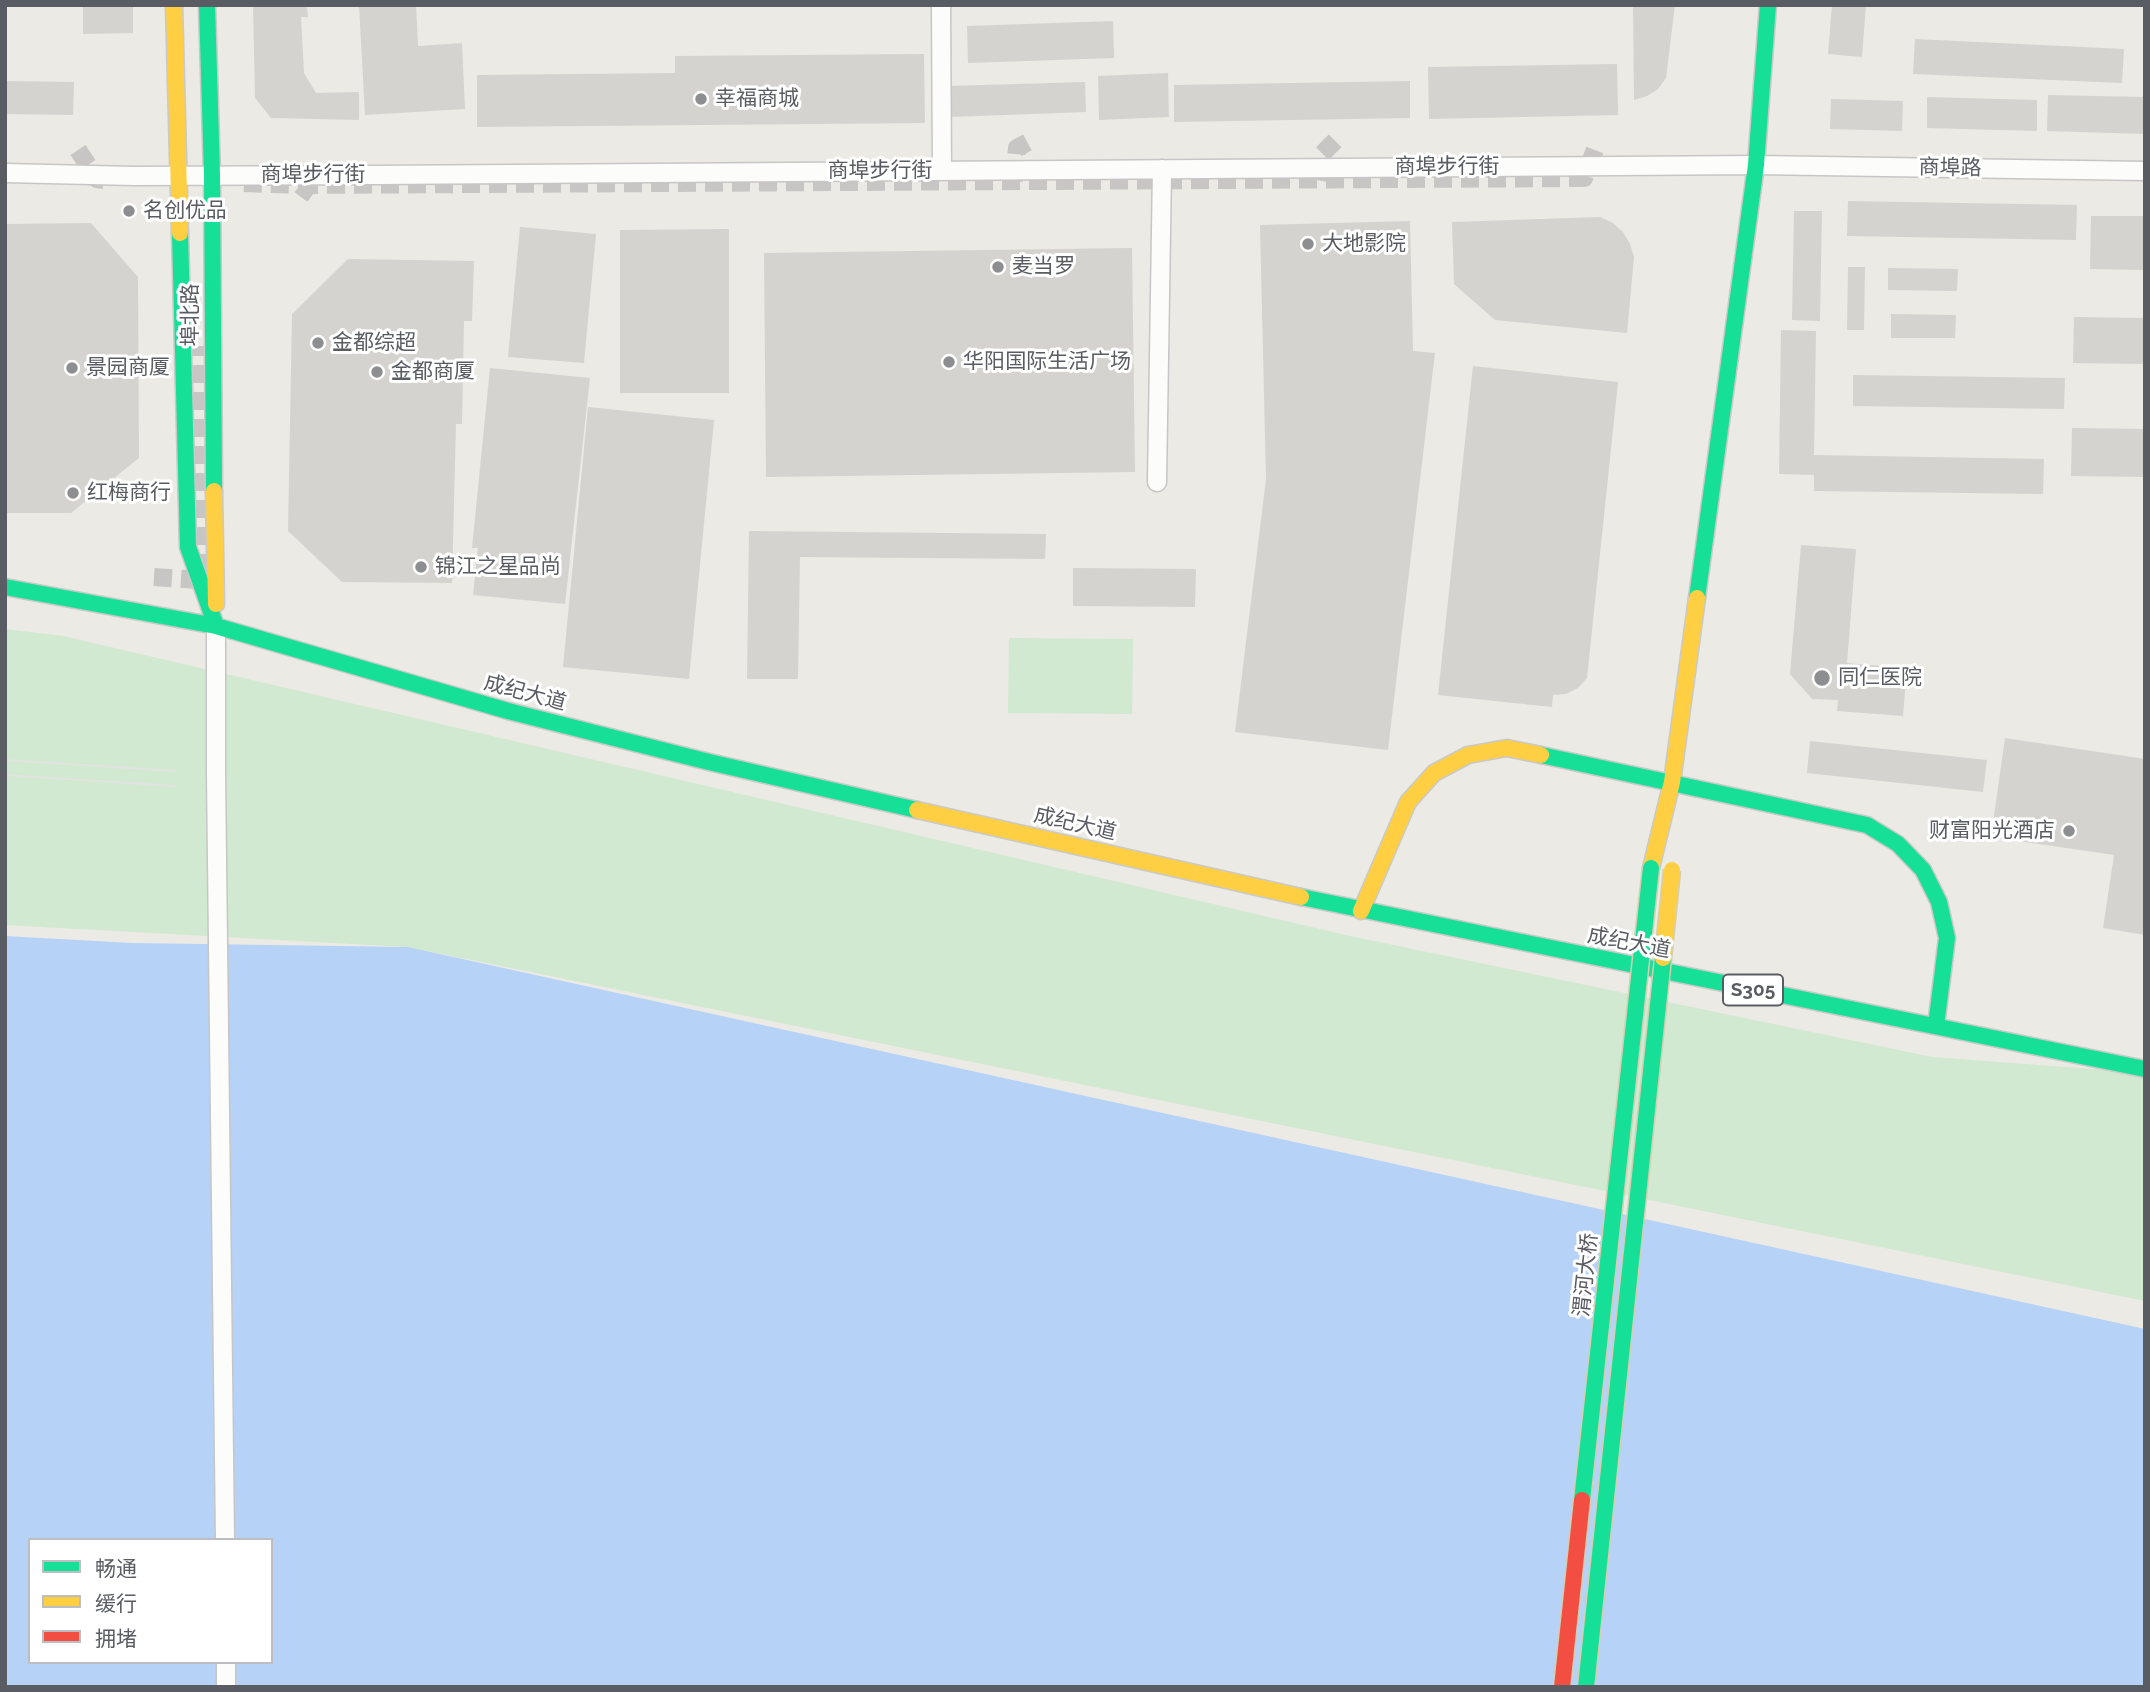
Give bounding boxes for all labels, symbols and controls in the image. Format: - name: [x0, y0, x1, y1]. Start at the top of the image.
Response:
- place label: 幸福商城: [715, 86, 799, 112]
- marker: 幸福商城: [693, 91, 709, 107]
- street label: 商埠步行街: [1395, 154, 1499, 180]
- street label: 商埠路: [1918, 155, 1982, 181]
- street label: 商埠步行街: [828, 158, 932, 184]
- street label: 商埠步行街: [261, 162, 365, 188]
- place label: 名创优品: [143, 198, 227, 224]
- marker: 名创优品: [121, 203, 137, 219]
- place label: 大地影院: [1322, 231, 1406, 257]
- marker: 大地影院: [1300, 236, 1316, 252]
- place label: 麦当罗: [1012, 254, 1075, 280]
- marker: 麦当罗: [990, 259, 1006, 275]
- street label: 埠北路: [178, 284, 204, 346]
- place label: 金都综超: [332, 330, 416, 356]
- marker: 金都综超: [310, 335, 326, 351]
- place label: 华阳国际生活广场: [963, 349, 1131, 375]
- marker: 华阳国际生活广场: [941, 354, 957, 370]
- place label: 景园商厦: [86, 355, 170, 381]
- place label: 金都商厦: [391, 359, 475, 385]
- marker: 景园商厦: [64, 360, 80, 376]
- marker: 金都商厦: [369, 364, 385, 380]
- place label: 红梅商行: [87, 480, 171, 506]
- marker: 红梅商行: [65, 485, 81, 501]
- place label: 锦江之星品尚: [435, 554, 561, 580]
- marker: 锦江之星品尚: [413, 559, 429, 575]
- place label: 同仁医院: [1838, 665, 1922, 691]
- marker: 同仁医院: [1812, 668, 1832, 688]
- street label: 成纪大道: [481, 670, 569, 716]
- street label: 成纪大道: [1031, 802, 1119, 846]
- place label: 财富阳光酒店: [1929, 818, 2055, 844]
- marker: 财富阳光酒店: [2061, 823, 2077, 839]
- street label: 成纪大道: [1585, 923, 1673, 963]
- road number: S305: [1723, 974, 1783, 1006]
- street label: 渭河大桥: [1569, 1232, 1603, 1318]
- legend: [28, 1538, 273, 1664]
- text: 畅通: [95, 1556, 137, 1581]
- text: 缓行: [95, 1591, 137, 1616]
- text: 拥堵: [95, 1626, 137, 1651]

